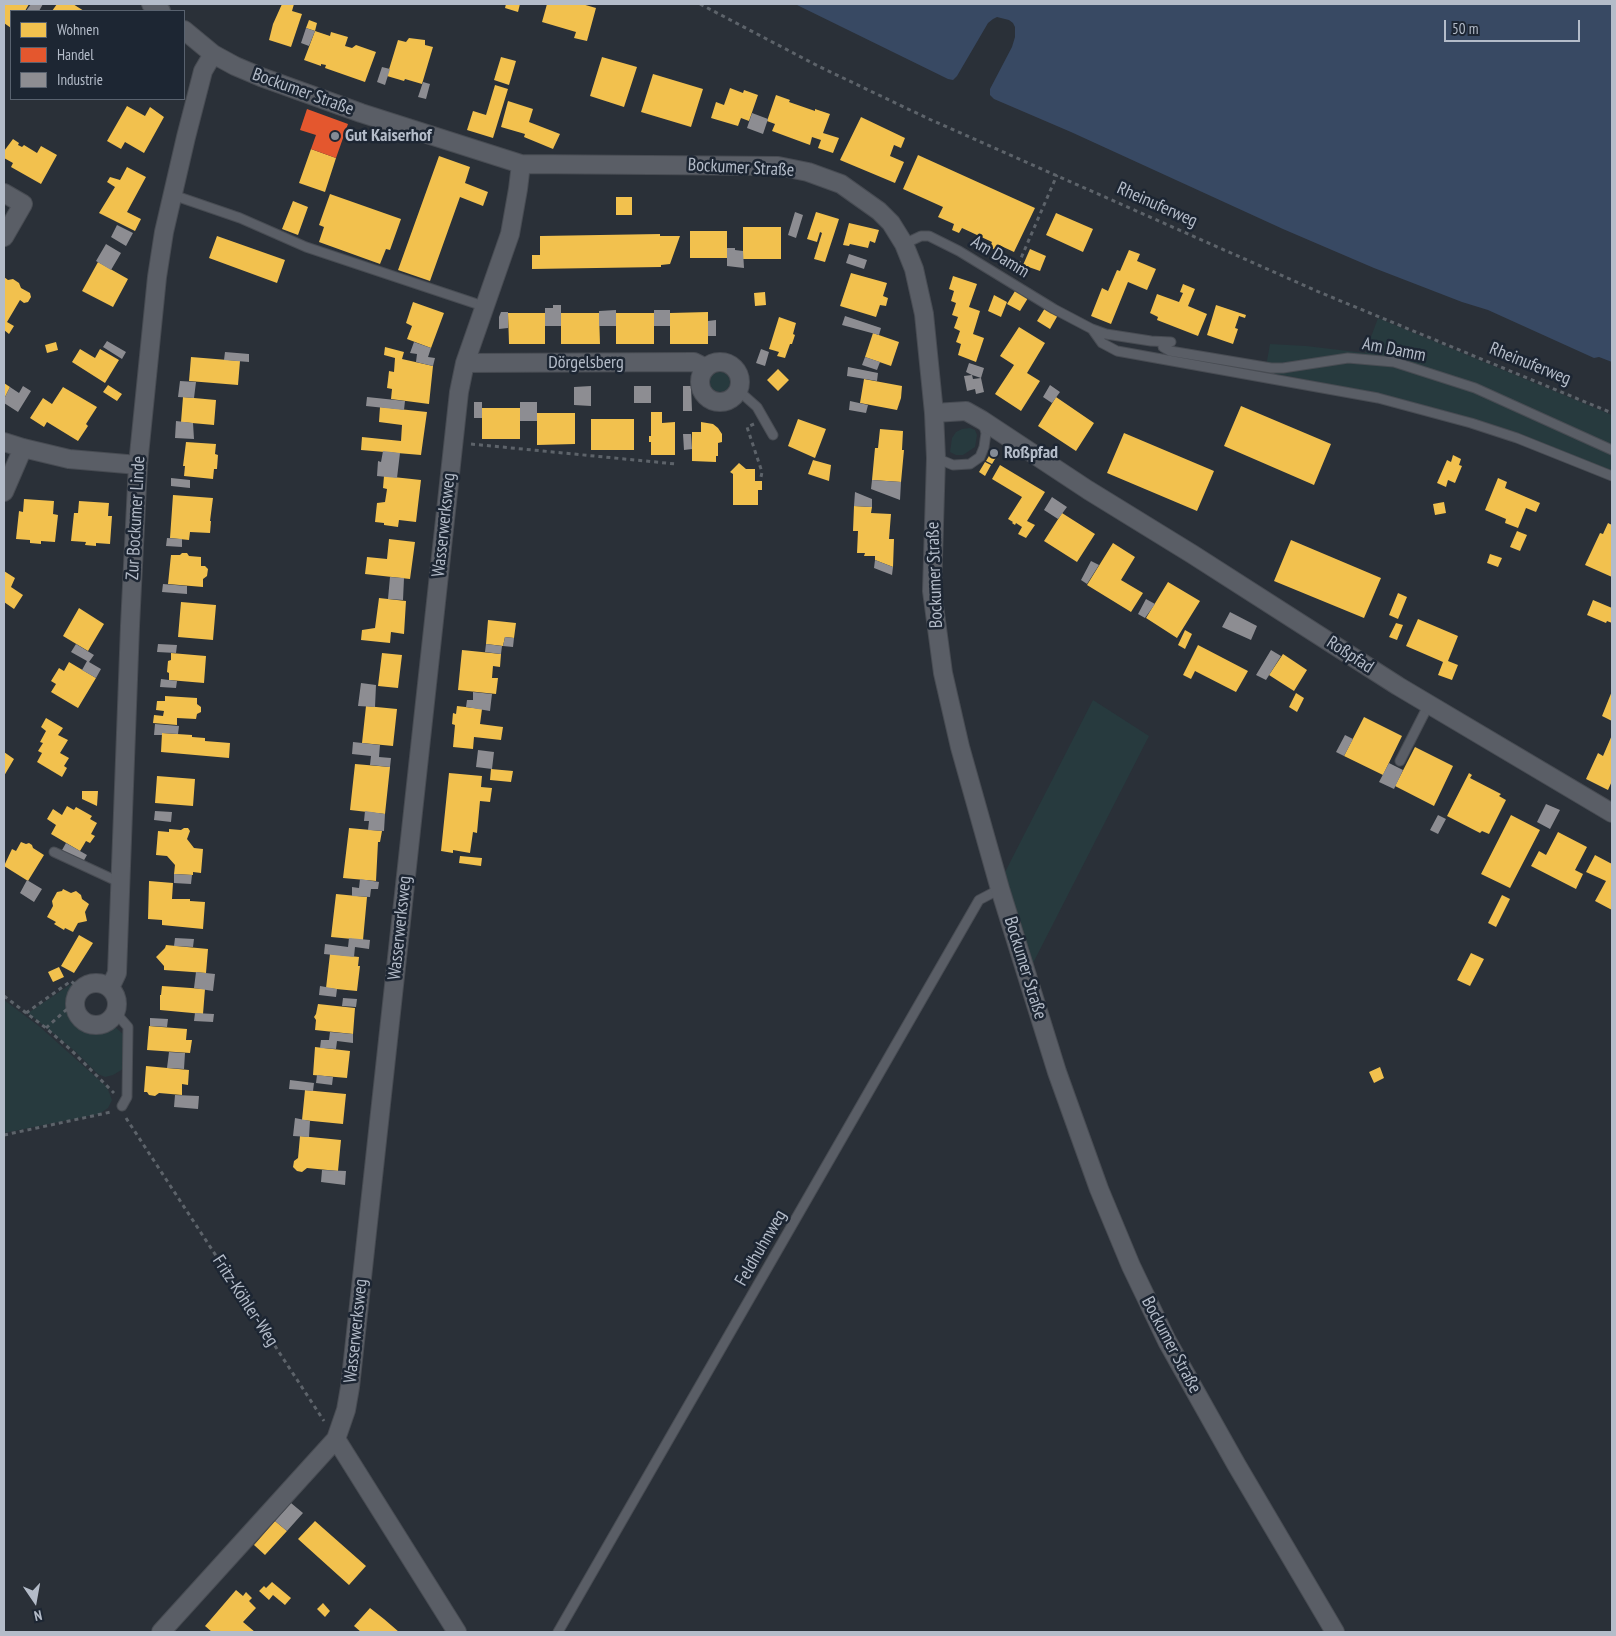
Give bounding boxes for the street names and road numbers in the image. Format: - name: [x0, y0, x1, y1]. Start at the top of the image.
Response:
- street label: Bockumer Straße: [249, 64, 357, 120]
- street label: Bockumer Straße: [687, 154, 795, 182]
- street label: Rheinuferweg: [1113, 178, 1201, 232]
- street label: Am Damm: [967, 231, 1033, 283]
- street label: Am Damm: [1360, 333, 1428, 367]
- street label: Rheinuferweg: [1486, 338, 1574, 390]
- street label: Dörgelsberg: [548, 352, 624, 374]
- street label: Zur Bockumer Linde: [122, 456, 150, 580]
- street label: Wasserwerksweg: [428, 472, 460, 578]
- street label: Bockumer Straße: [922, 521, 948, 629]
- street label: Roßpfad: [1322, 632, 1378, 678]
- street label: Wasserwerksweg: [384, 875, 416, 981]
- street label: Bockumer Straße: [999, 914, 1051, 1022]
- street label: Feldhuhnweg: [731, 1206, 791, 1290]
- street label: Fritz-Köhler-Weg: [207, 1251, 283, 1351]
- street label: Wasserwerksweg: [340, 1278, 372, 1384]
- street label: Bockumer Straße: [1136, 1293, 1206, 1397]

